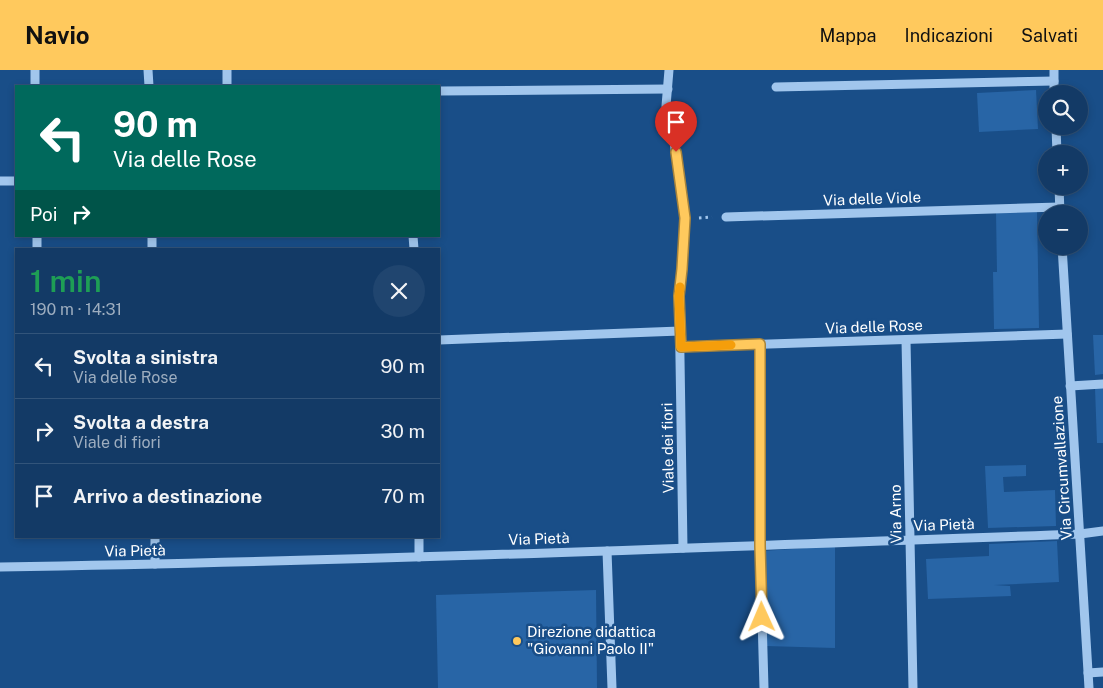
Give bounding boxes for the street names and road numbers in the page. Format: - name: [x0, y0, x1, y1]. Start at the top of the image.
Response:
- street label: Via delle Viole: [823, 188, 921, 209]
- street label: Via delle Rose: [825, 316, 923, 337]
- street label: Via Circumvallazione: [1048, 395, 1075, 541]
- street label: Viale dei fiori: [658, 403, 677, 493]
- street label: Via Arno: [886, 484, 905, 544]
- street label: Via Pietà: [913, 515, 975, 534]
- street label: Via Pietà: [508, 529, 570, 548]
- street label: Via Pietà: [104, 541, 166, 560]

